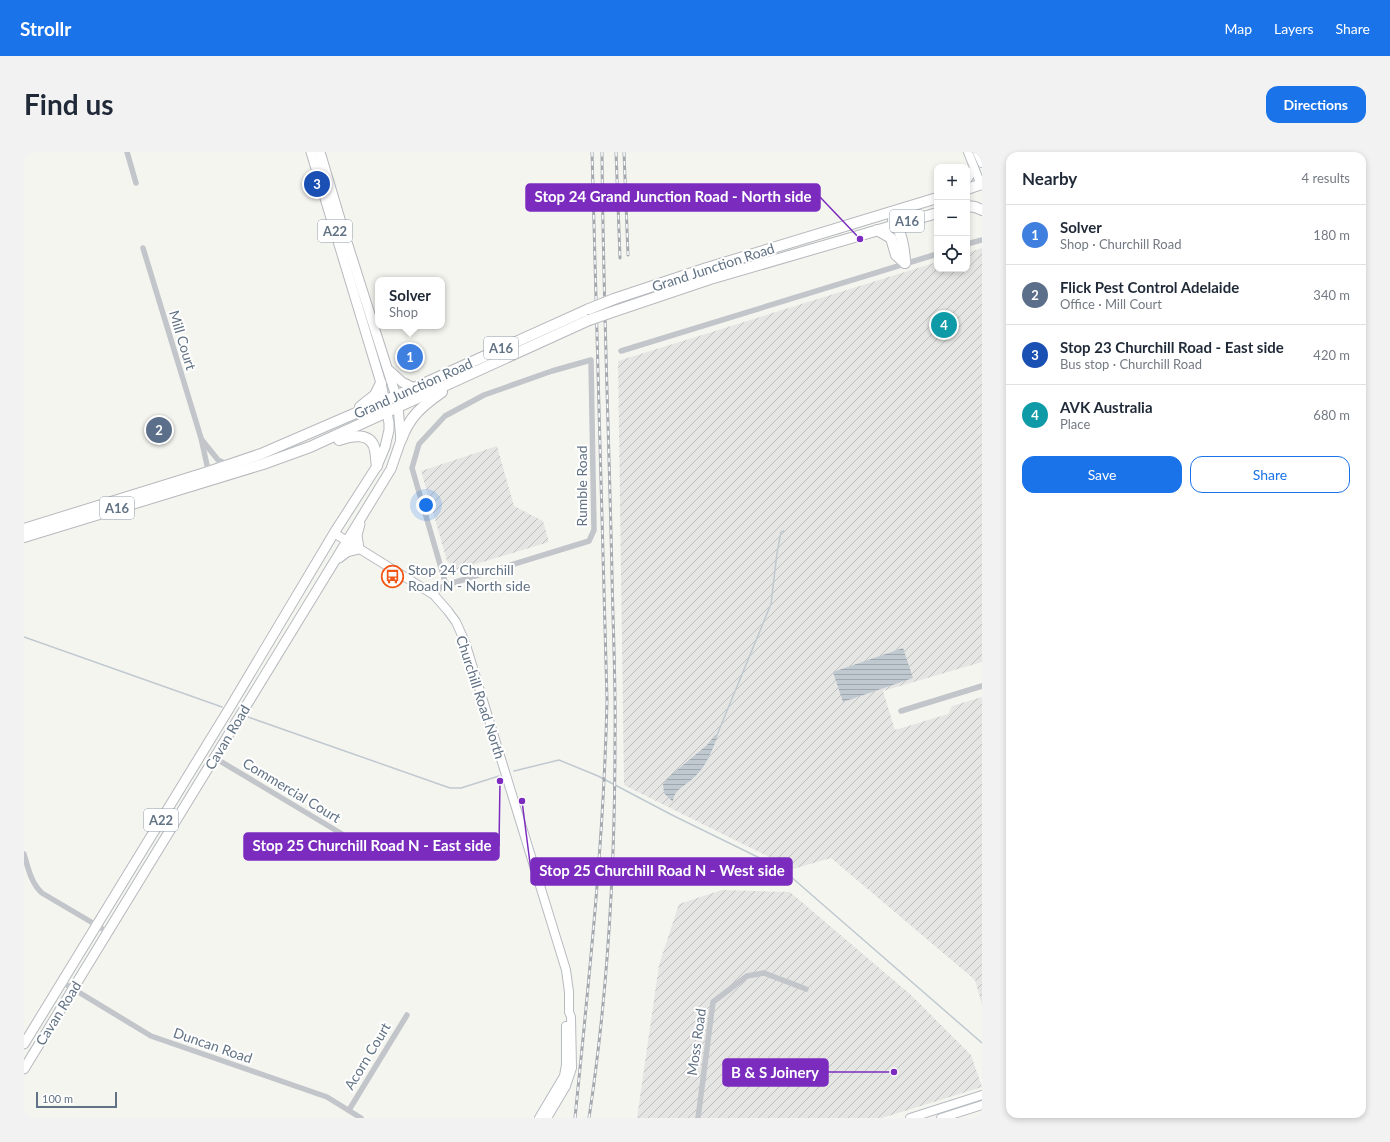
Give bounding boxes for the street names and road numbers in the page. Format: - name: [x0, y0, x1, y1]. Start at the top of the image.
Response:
- road number: A16: [890, 210, 924, 232]
- road number: A22: [318, 220, 352, 242]
- street label: Grand Junction Road: [650, 239, 776, 295]
- street label: Mill Court: [166, 308, 200, 372]
- road number: A16: [484, 337, 518, 359]
- street label: Grand Junction Road: [351, 354, 475, 422]
- street label: Rumble Road: [573, 446, 590, 526]
- road number: A16: [100, 497, 134, 519]
- street label: Churchill Road North: [453, 633, 509, 761]
- street label: Cavan Road: [201, 701, 253, 773]
- street label: Commercial Court: [240, 754, 344, 826]
- road number: A22: [144, 809, 178, 831]
- street label: Cavan Road: [32, 978, 84, 1048]
- street label: Moss Road: [683, 1007, 709, 1077]
- street label: Acorn Court: [340, 1019, 394, 1093]
- street label: Duncan Road: [171, 1024, 255, 1066]

